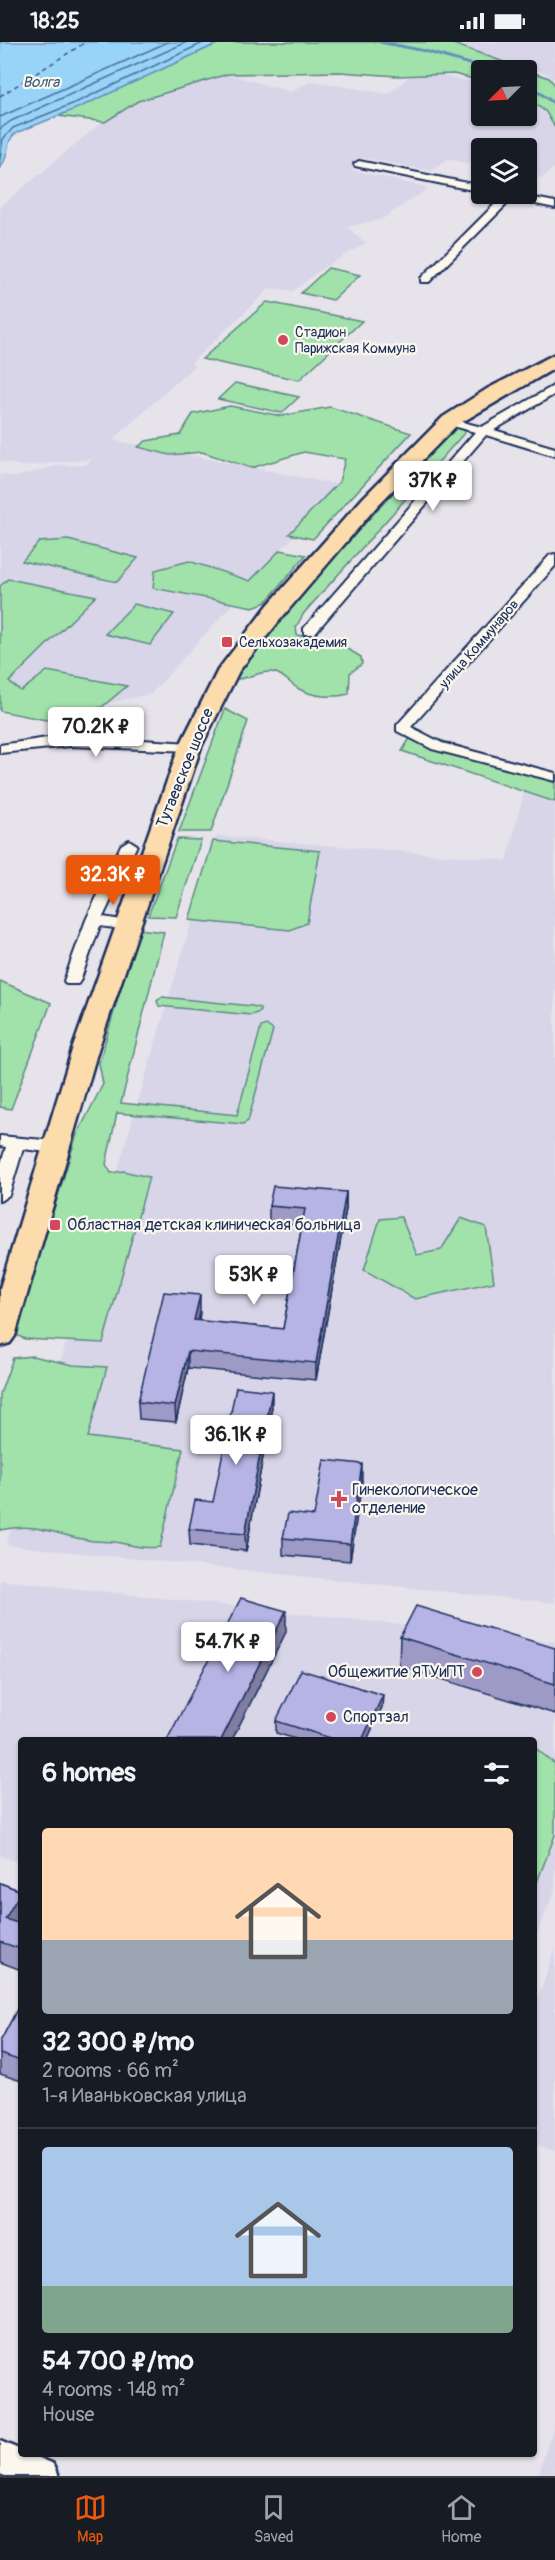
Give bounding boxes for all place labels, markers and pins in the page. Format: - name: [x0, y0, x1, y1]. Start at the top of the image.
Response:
- place label: Стадион Парижская Коммуна: [295, 324, 416, 357]
- marker: Стадион Парижская Коммуна: [276, 333, 290, 347]
- pin: 37K ₽: [391, 461, 475, 512]
- place label: Сельхозакадемия: [239, 634, 347, 651]
- marker: Сельхозакадемия: [220, 635, 234, 649]
- pin: 70.2K ₽: [41, 707, 151, 758]
- pin: 32.3K ₽: [58, 855, 168, 906]
- place label: Областная детская клиническая больница: [67, 1215, 361, 1235]
- marker: Областная детская клиническая больница: [48, 1218, 62, 1232]
- pin: 53K ₽: [212, 1255, 296, 1306]
- pin: 36.1K ₽: [181, 1415, 291, 1466]
- place label: Гинекологическое отделение: [352, 1480, 478, 1518]
- marker: Гинекологическое отделение: [330, 1490, 348, 1508]
- pin: 54.7K ₽: [173, 1622, 283, 1673]
- place label: Общежитие ЯТУиПТ: [328, 1662, 465, 1682]
- marker: Общежитие ЯТУиПТ: [470, 1665, 484, 1679]
- place label: Спортзал: [343, 1707, 409, 1727]
- marker: Спортзал: [324, 1710, 338, 1724]

